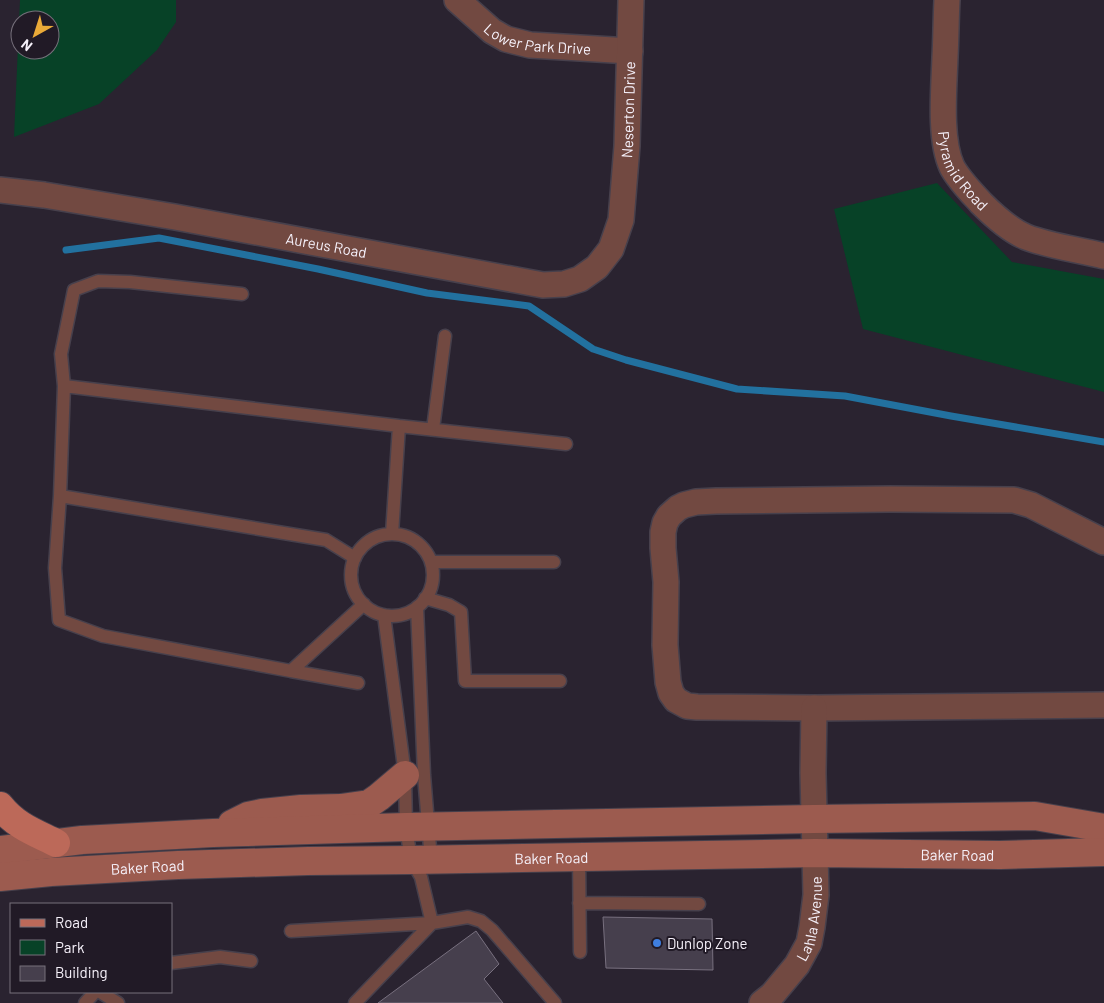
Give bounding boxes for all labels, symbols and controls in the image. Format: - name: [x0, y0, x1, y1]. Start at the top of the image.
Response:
- north arrow: [10, 10, 60, 60]
- street label: Lower Park Drive: [480, 19, 592, 58]
- text: N: [18, 36, 35, 55]
- street label: Neserton Drive: [617, 61, 638, 159]
- street label: Pyramid Road: [935, 130, 992, 214]
- street label: Aureus Road: [284, 229, 368, 261]
- street label: Baker Road: [920, 845, 994, 864]
- street label: Baker Road: [514, 848, 589, 867]
- street label: Baker Road: [110, 856, 185, 878]
- street label: Lahla Avenue: [792, 876, 825, 964]
- legend: [10, 903, 172, 993]
- text: Road: [55, 913, 88, 931]
- place label: Dunlop Zone: [667, 934, 747, 952]
- marker: Dunlop Zone: [651, 937, 663, 949]
- text: Park: [55, 938, 85, 956]
- text: Building: [55, 963, 108, 981]

